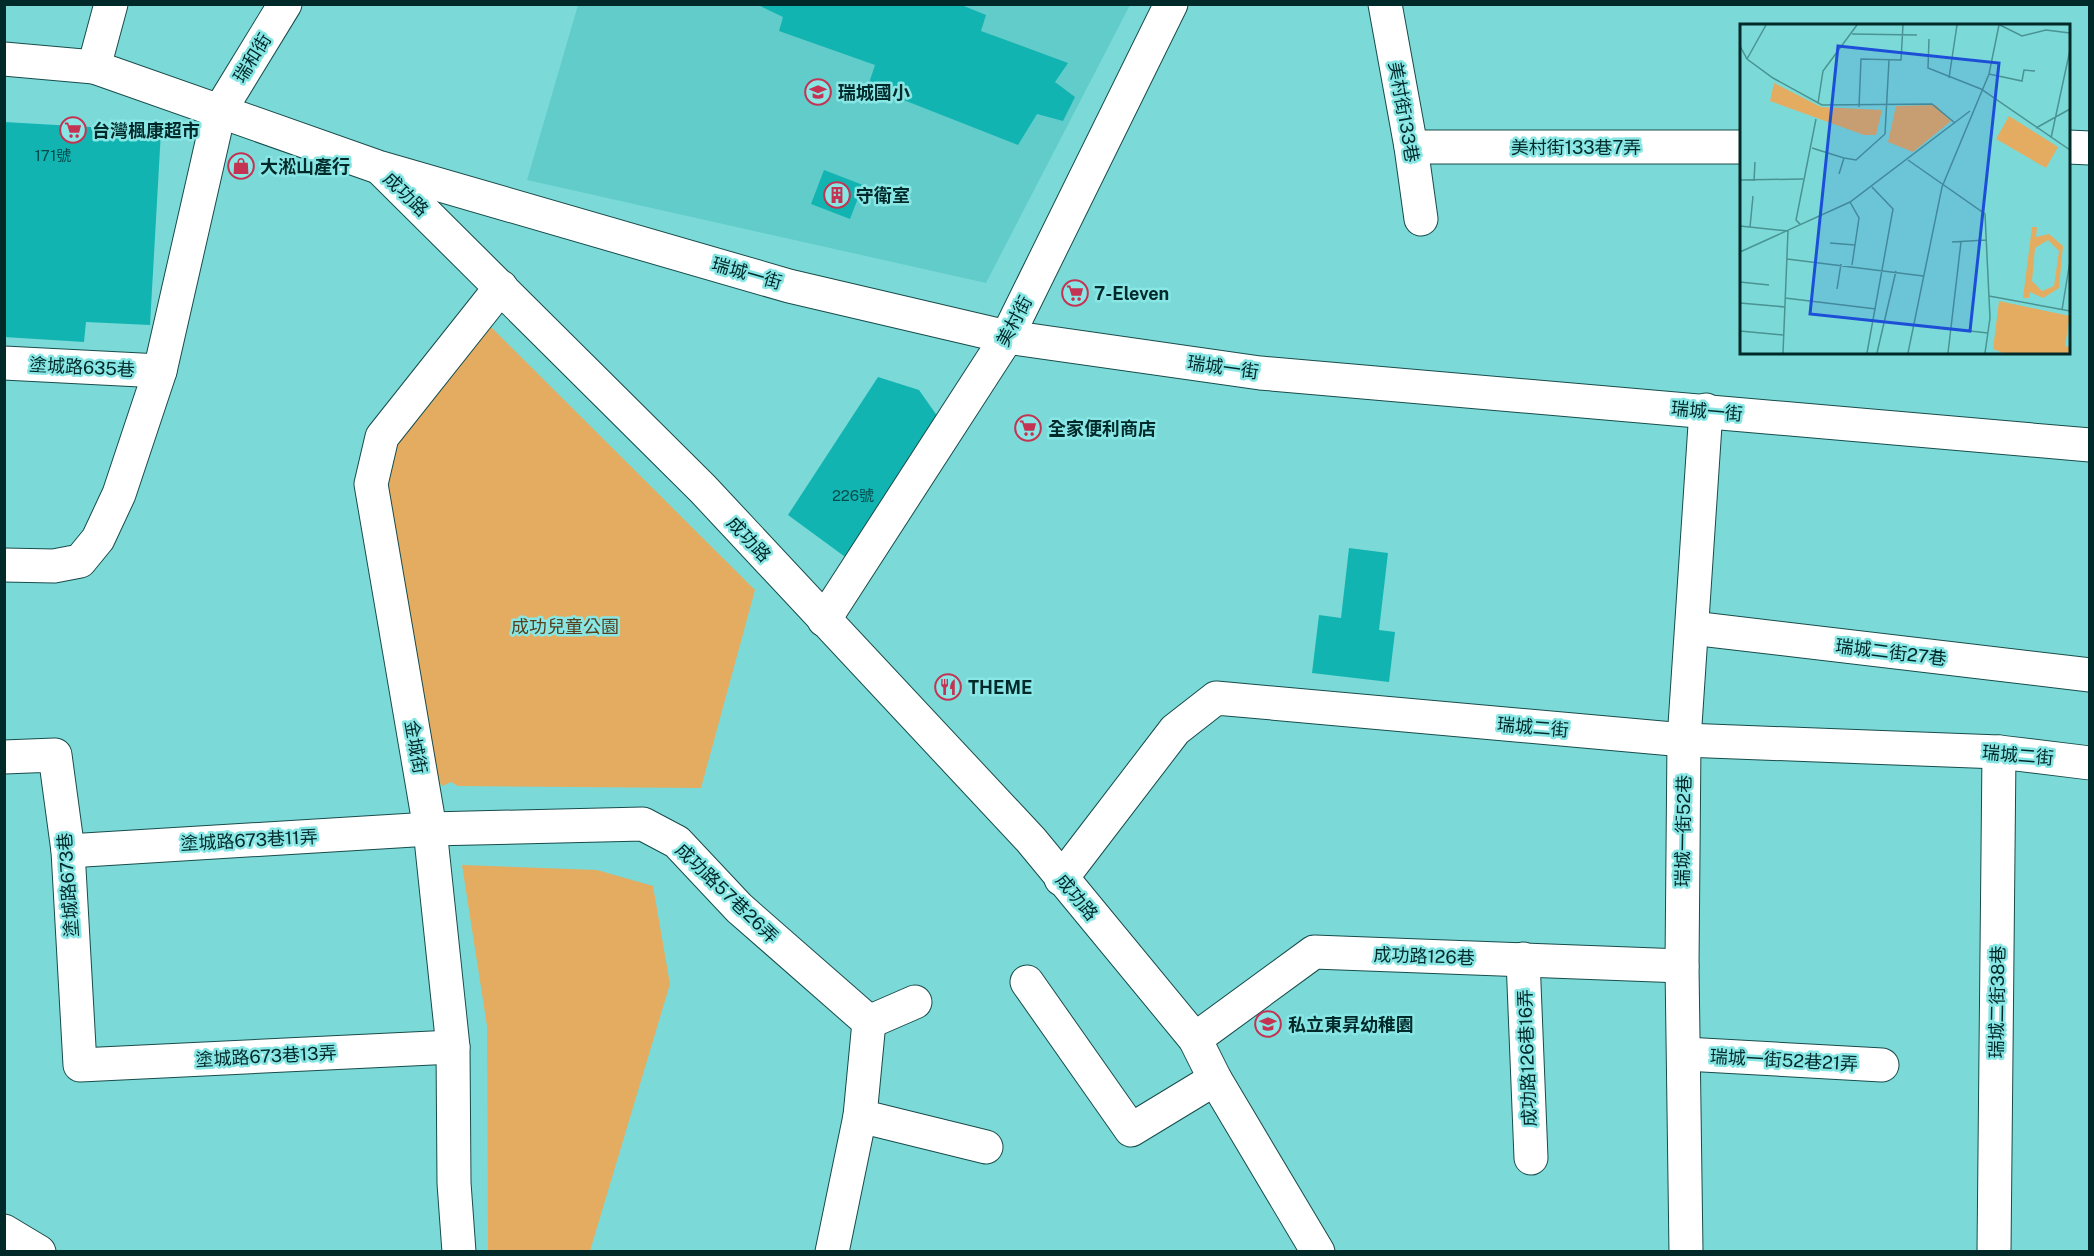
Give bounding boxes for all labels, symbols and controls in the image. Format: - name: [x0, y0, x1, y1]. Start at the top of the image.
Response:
- inset map: [1740, 24, 2070, 354]
- street label: 瑞和街: [229, 30, 275, 86]
- street label: 美村街133巷: [1385, 60, 1423, 164]
- school or university icon: 瑞城國小: [803, 77, 833, 107]
- place label: 瑞城國小: [838, 82, 910, 103]
- supermarket icon: 台灣楓康超市: [58, 115, 88, 145]
- place label: 台灣楓康超市: [92, 120, 200, 141]
- street label: 美村街133巷7弄: [1511, 137, 1641, 158]
- house number: 171號: [35, 147, 71, 164]
- shop icon: 大淞山產行: [226, 151, 256, 181]
- place label: 大淞山產行: [260, 156, 350, 177]
- street label: 成功路: [379, 168, 433, 220]
- building icon: 守衛室: [822, 180, 852, 210]
- place label: 守衛室: [856, 185, 910, 206]
- street label: 瑞城一街: [710, 253, 784, 293]
- supermarket icon: 7-Eleven: [1060, 278, 1090, 308]
- place label: 7-Eleven: [1094, 283, 1169, 304]
- street label: 美村街: [992, 292, 1036, 350]
- street label: 瑞城一街: [1186, 352, 1260, 382]
- street label: 塗城路635巷: [29, 354, 135, 380]
- street label: 瑞城一街: [1670, 397, 1744, 425]
- supermarket icon: 全家便利商店: [1013, 413, 1043, 443]
- place label: 全家便利商店: [1048, 418, 1156, 439]
- house number: 226號: [832, 487, 874, 504]
- street label: 成功路: [723, 512, 775, 566]
- park label: 成功兒童公園: [511, 616, 619, 637]
- street label: 瑞城二街27巷: [1834, 635, 1948, 669]
- restaurant icon: THEME: [933, 672, 963, 702]
- place label: THEME: [968, 677, 1032, 698]
- street label: 瑞城二街: [1496, 713, 1570, 741]
- street label: 金城街: [401, 719, 431, 775]
- street label: 瑞城二街: [1981, 741, 2055, 769]
- street label: 瑞城一街52巷: [1672, 775, 1694, 887]
- street label: 塗城路673巷11弄: [180, 826, 318, 854]
- street label: 塗城路673巷: [54, 832, 82, 938]
- street label: 成功路57巷26弄: [671, 839, 783, 947]
- street label: 成功路: [1052, 870, 1102, 924]
- street label: 成功路126巷: [1373, 944, 1475, 968]
- street label: 瑞城二街38巷: [1986, 945, 2008, 1059]
- street label: 成功路126巷16弄: [1514, 989, 1540, 1127]
- school or university icon: 私立東昇幼稚園: [1253, 1009, 1283, 1039]
- place label: 私立東昇幼稚園: [1288, 1014, 1414, 1035]
- street label: 塗城路673巷13弄: [195, 1042, 337, 1070]
- street label: 瑞城一街52巷21弄: [1709, 1046, 1859, 1074]

